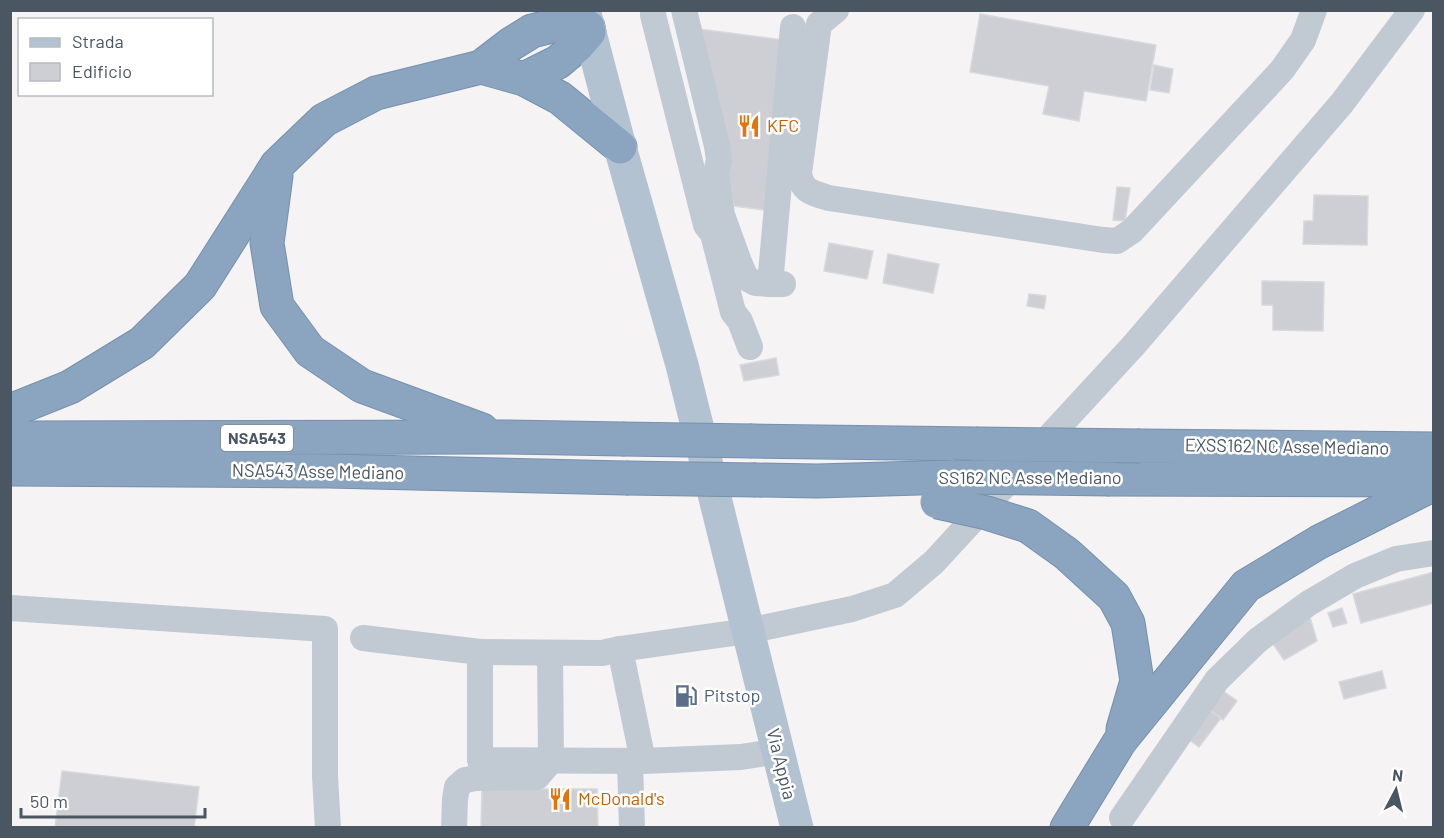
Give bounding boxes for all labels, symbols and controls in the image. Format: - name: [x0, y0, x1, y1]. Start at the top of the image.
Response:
- legend: [18, 18, 213, 96]
- text: Strada: [72, 30, 124, 52]
- text: Edificio: [72, 60, 132, 82]
- restaurant icon: KFC: [736, 113, 762, 139]
- place label: KFC: [767, 114, 799, 136]
- road number: NSA543: [221, 425, 293, 451]
- street label: EXSS162 NC Asse Mediano: [1185, 433, 1389, 459]
- street label: NSA543 Asse Mediano: [232, 458, 404, 484]
- street label: SS162 NC Asse Mediano: [938, 466, 1122, 488]
- fuel station icon: Pitstop: [673, 683, 699, 709]
- place label: Pitstop: [704, 684, 760, 706]
- street label: Via Appia: [763, 726, 801, 802]
- north arrow: [1366, 760, 1426, 820]
- text: N: [1391, 765, 1404, 785]
- scale bar: [21, 781, 206, 819]
- restaurant icon: McDonald's: [547, 786, 573, 812]
- place label: McDonald's: [578, 787, 665, 809]
- text: 50 m: [30, 790, 68, 812]

